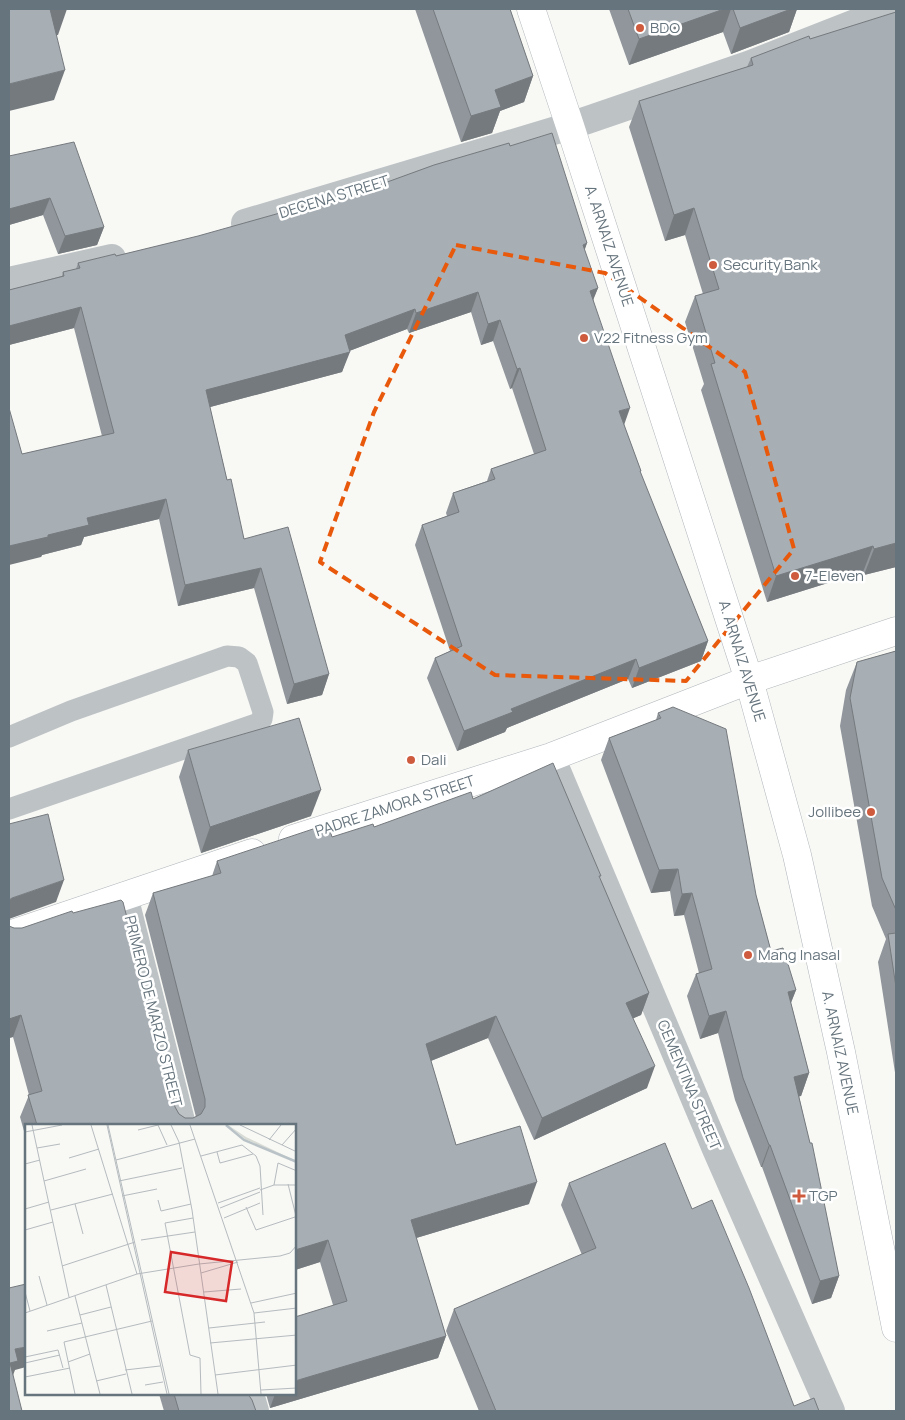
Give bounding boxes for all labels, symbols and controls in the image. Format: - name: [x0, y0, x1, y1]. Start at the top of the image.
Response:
- place label: BDO: [650, 17, 680, 38]
- marker: BDO: [634, 22, 646, 34]
- street label: DECENA STREET: [276, 170, 391, 223]
- street label: A. ARNAIZ AVENUE: [580, 183, 639, 309]
- place label: Security Bank: [723, 254, 818, 275]
- marker: Security Bank: [707, 259, 719, 271]
- place label: V22 Fitness Gym: [594, 327, 708, 348]
- marker: V22 Fitness Gym: [578, 332, 590, 344]
- place label: 7-Eleven: [805, 565, 864, 586]
- marker: 7-Eleven: [789, 570, 801, 582]
- street label: A. ARNAIZ AVENUE: [714, 597, 771, 724]
- place label: Dali: [421, 749, 446, 770]
- marker: Dali: [405, 754, 417, 766]
- street label: PADRE ZAMORA STREET: [312, 770, 477, 841]
- place label: Jollibee: [808, 801, 861, 822]
- marker: Jollibee: [865, 806, 877, 818]
- street label: PRIMERO DE MARZO STREET: [120, 913, 187, 1109]
- place label: Mang Inasal: [758, 944, 840, 965]
- marker: Mang Inasal: [742, 949, 754, 961]
- street label: A. ARNAIZ AVENUE: [817, 989, 864, 1117]
- street label: CEMENTINA STREET: [653, 1016, 726, 1153]
- inset map: [25, 1124, 296, 1395]
- place label: TGP: [809, 1185, 838, 1206]
- marker: TGP: [793, 1190, 805, 1202]

